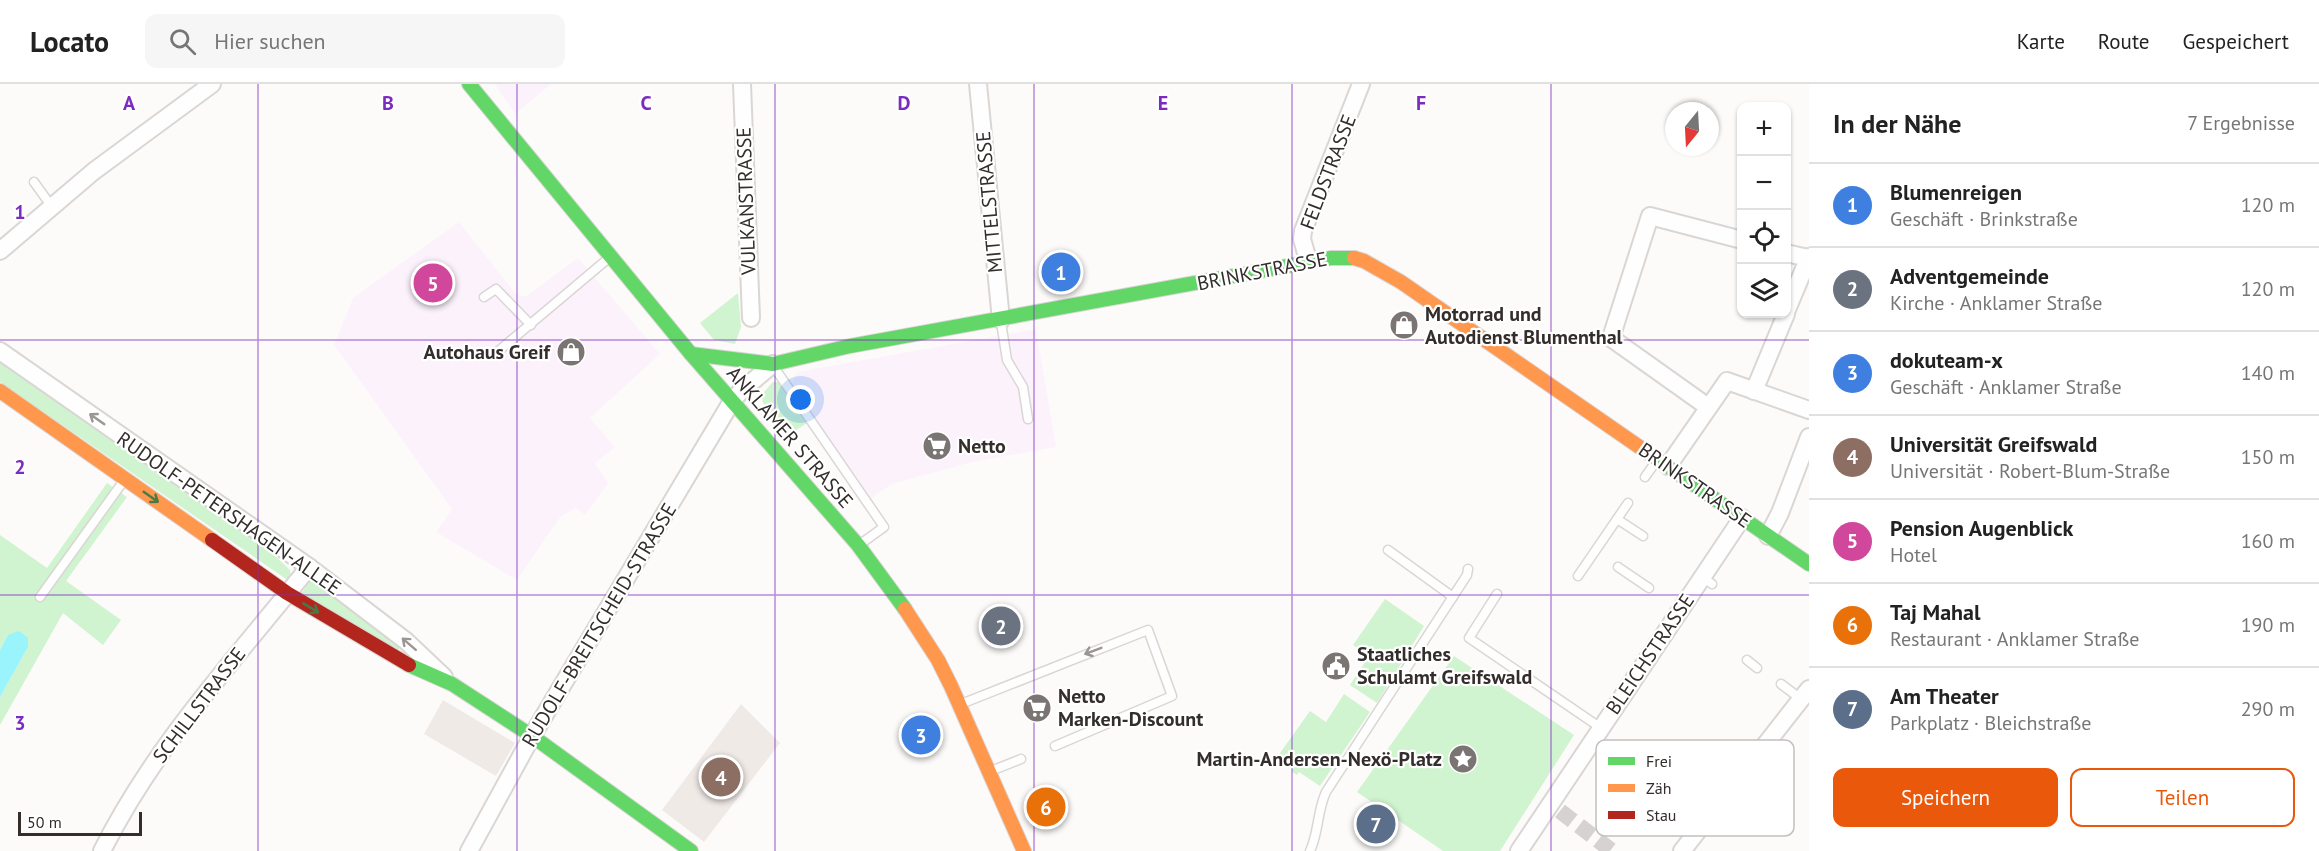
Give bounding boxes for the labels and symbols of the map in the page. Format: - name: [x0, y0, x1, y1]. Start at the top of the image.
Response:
- text: A: [123, 90, 136, 116]
- text: B: [382, 90, 394, 116]
- text: C: [640, 90, 652, 116]
- text: D: [898, 90, 911, 116]
- text: E: [1158, 90, 1168, 116]
- text: F: [1416, 90, 1426, 116]
- north arrow: [1665, 102, 1719, 156]
- street label: FELDSTRASSE: [1294, 111, 1362, 233]
- street label: VULKANSTRASSE: [730, 126, 762, 277]
- street label: MITTELSTRASSE: [970, 130, 1008, 274]
- text: 1: [14, 199, 26, 225]
- street label: BRINKSTRASSE: [1195, 246, 1329, 296]
- pin: 1: [1042, 250, 1080, 294]
- pin: 5: [414, 260, 452, 306]
- place label: Motorrad und Autodienst Blumenthal: [1425, 301, 1623, 350]
- shop icon: Motorrad und Autodienst Blumenthal: [1388, 309, 1420, 341]
- shop icon: Autohaus Greif: [555, 336, 587, 368]
- place label: Autohaus Greif: [424, 339, 552, 365]
- street label: ANKLAMER STRASSE: [721, 361, 859, 513]
- your location: [786, 385, 815, 414]
- one-way arrow: [90, 413, 106, 425]
- street label: RUDOLF-PETERSHAGEN-ALLEE: [112, 426, 346, 600]
- supermarket icon: Netto: [921, 430, 953, 462]
- place label: Netto: [958, 433, 1006, 459]
- street label: BRINKSTRASSE: [1634, 437, 1756, 533]
- text: 2: [14, 454, 26, 480]
- one-way arrow: [143, 491, 159, 503]
- street label: RUDOLF-BREITSCHEID-STRASSE: [516, 498, 682, 752]
- street label: BLEICHSTRASSE: [1600, 589, 1700, 719]
- one-way arrow: [302, 602, 319, 614]
- pin: 2: [982, 604, 1020, 648]
- one-way arrow: [402, 637, 417, 651]
- place label: Staatliches Schulamt Greifswald: [1357, 641, 1532, 690]
- street label: SCHILLSTRASSE: [147, 642, 251, 768]
- one-way arrow: [1084, 646, 1103, 657]
- public building icon: Staatliches Schulamt Greifswald: [1320, 650, 1352, 682]
- place label: Netto Marken-Discount: [1058, 683, 1203, 732]
- supermarket icon: Netto Marken-Discount: [1021, 692, 1053, 724]
- text: 3: [14, 710, 26, 736]
- pin: 3: [902, 712, 940, 758]
- legend: [1596, 740, 1794, 836]
- place icon: Martin-Andersen-Nexö-Platz: [1447, 743, 1479, 775]
- place label: Martin-Andersen-Nexö-Platz: [1197, 746, 1442, 772]
- text: Frei: [1646, 751, 1672, 771]
- pin: 4: [702, 754, 740, 800]
- text: Zäh: [1646, 778, 1671, 798]
- pin: 6: [1026, 784, 1066, 830]
- pin: 7: [1356, 802, 1396, 846]
- text: Stau: [1646, 805, 1676, 825]
- scale bar: [18, 809, 142, 836]

